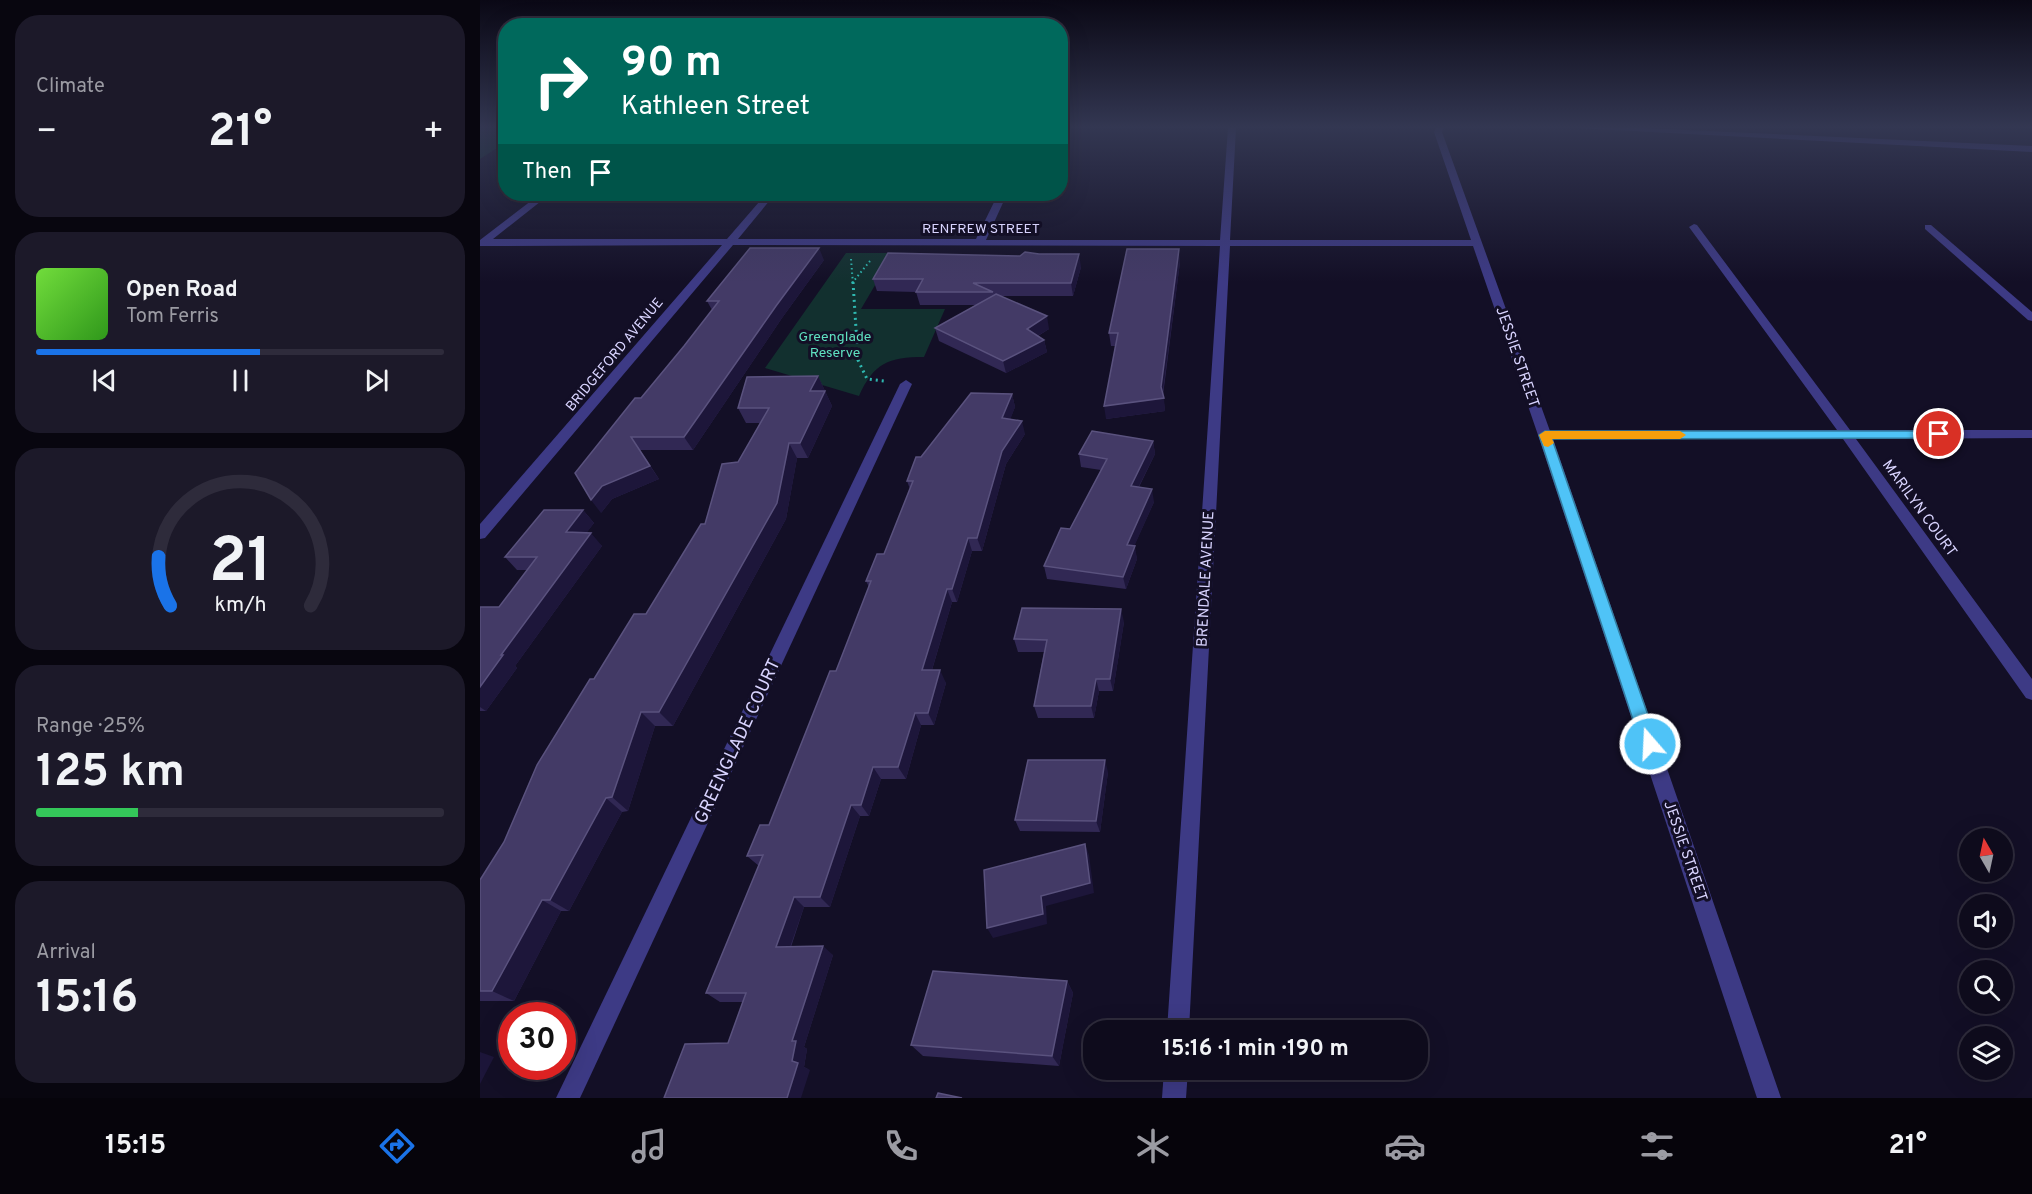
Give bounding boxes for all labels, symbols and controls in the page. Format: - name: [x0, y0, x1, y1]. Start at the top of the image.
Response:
- text: 90 m: [621, 38, 722, 91]
- icon: right: [522, 42, 600, 120]
- text: Climate: [36, 74, 105, 100]
- text: Kathleen Street: [621, 90, 810, 124]
- text: 21°: [208, 105, 272, 162]
- text: −: [36, 112, 57, 154]
- text: +: [423, 112, 444, 154]
- icon: arrive: [584, 156, 617, 189]
- text: Then: [522, 159, 572, 186]
- street label: RENFREW STREET: [922, 221, 1040, 238]
- text: Open Road: [126, 277, 238, 304]
- street label: BRIDGEFORD AVENUE: [563, 295, 668, 415]
- text: Tom Ferris: [126, 304, 219, 330]
- street label: JESSIE STREET: [1490, 304, 1543, 411]
- park label: Greenglade Reserve: [799, 329, 871, 362]
- icon: previous: [88, 364, 121, 397]
- icon: pause: [224, 364, 257, 397]
- icon: next: [360, 364, 393, 397]
- pin: [1913, 408, 1964, 459]
- icon: arrive: [1922, 417, 1955, 450]
- street label: MARILYN COURT: [1877, 457, 1960, 561]
- street label: BRENDALE AVENUE: [1193, 511, 1220, 648]
- text: 21: [208, 525, 272, 604]
- text: km/h: [214, 592, 266, 619]
- street label: GREENGLADE COURT: [690, 656, 787, 828]
- position arrow: [1618, 712, 1682, 776]
- text: Range · 25%: [36, 714, 145, 740]
- text: 125 km: [36, 745, 185, 802]
- street label: JESSIE STREET: [1658, 798, 1711, 905]
- north arrow: [1959, 828, 2013, 882]
- map controls: [1959, 828, 2013, 1080]
- button: sound: [1959, 894, 2013, 948]
- text: Arrival: [36, 940, 96, 966]
- button: search: [1959, 960, 2013, 1014]
- text: 15:16: [36, 971, 138, 1028]
- speed limit sign: 30: [498, 1002, 576, 1080]
- button: layers: [1959, 1026, 2013, 1080]
- text: 15:16 · 1 min · 190 m: [1162, 1036, 1349, 1063]
- icon: directions: [376, 1125, 418, 1167]
- icon: music: [628, 1125, 670, 1167]
- icon: phone: [880, 1125, 922, 1167]
- icon: climate: [1132, 1125, 1174, 1167]
- icon: car: [1384, 1125, 1426, 1167]
- icon: filters: [1636, 1125, 1678, 1167]
- text: 15:15: [105, 1129, 166, 1163]
- text: 21°: [1888, 1129, 1927, 1163]

